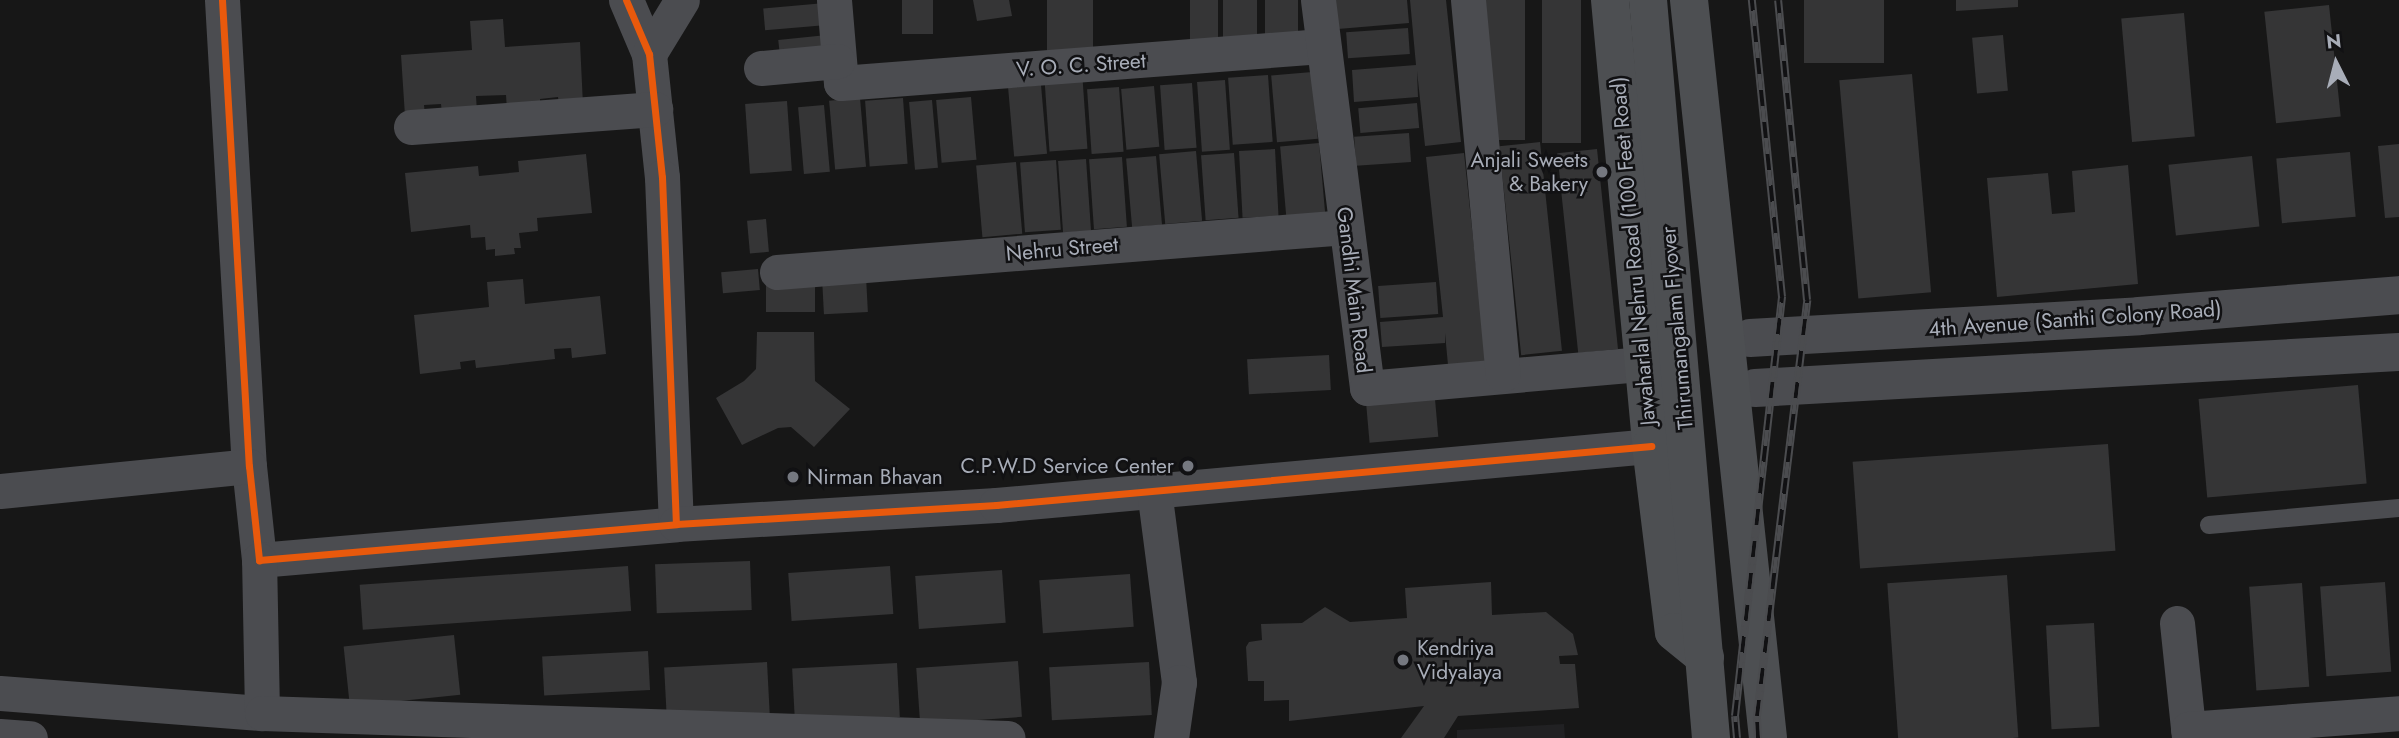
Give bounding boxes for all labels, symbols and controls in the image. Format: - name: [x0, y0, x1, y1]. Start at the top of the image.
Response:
- text: N: [2325, 27, 2343, 56]
- north arrow: [2301, 28, 2371, 98]
- street label: V. O. C. Street: [1015, 48, 1147, 82]
- street label: Jawaharlal Nehru Road (100 Feet Road): [1605, 75, 1661, 427]
- place label: Anjali Sweets & Bakery: [1471, 147, 1588, 197]
- marker: Anjali Sweets & Bakery: [1594, 164, 1610, 180]
- street label: Gandhi Main Road: [1331, 205, 1377, 375]
- street label: Thirumangalam Flyover: [1656, 225, 1698, 431]
- street label: Nehru Street: [1005, 232, 1119, 266]
- street label: 4th Avenue (Santhi Colony Road): [1928, 296, 2222, 342]
- place label: C.P.W.D Service Center: [960, 453, 1174, 479]
- marker: C.P.W.D Service Center: [1180, 458, 1196, 474]
- place label: Nirman Bhavan: [807, 464, 943, 490]
- marker: Nirman Bhavan: [785, 469, 801, 485]
- place label: Kendriya Vidyalaya: [1417, 635, 1502, 685]
- marker: Kendriya Vidyalaya: [1395, 652, 1411, 668]

